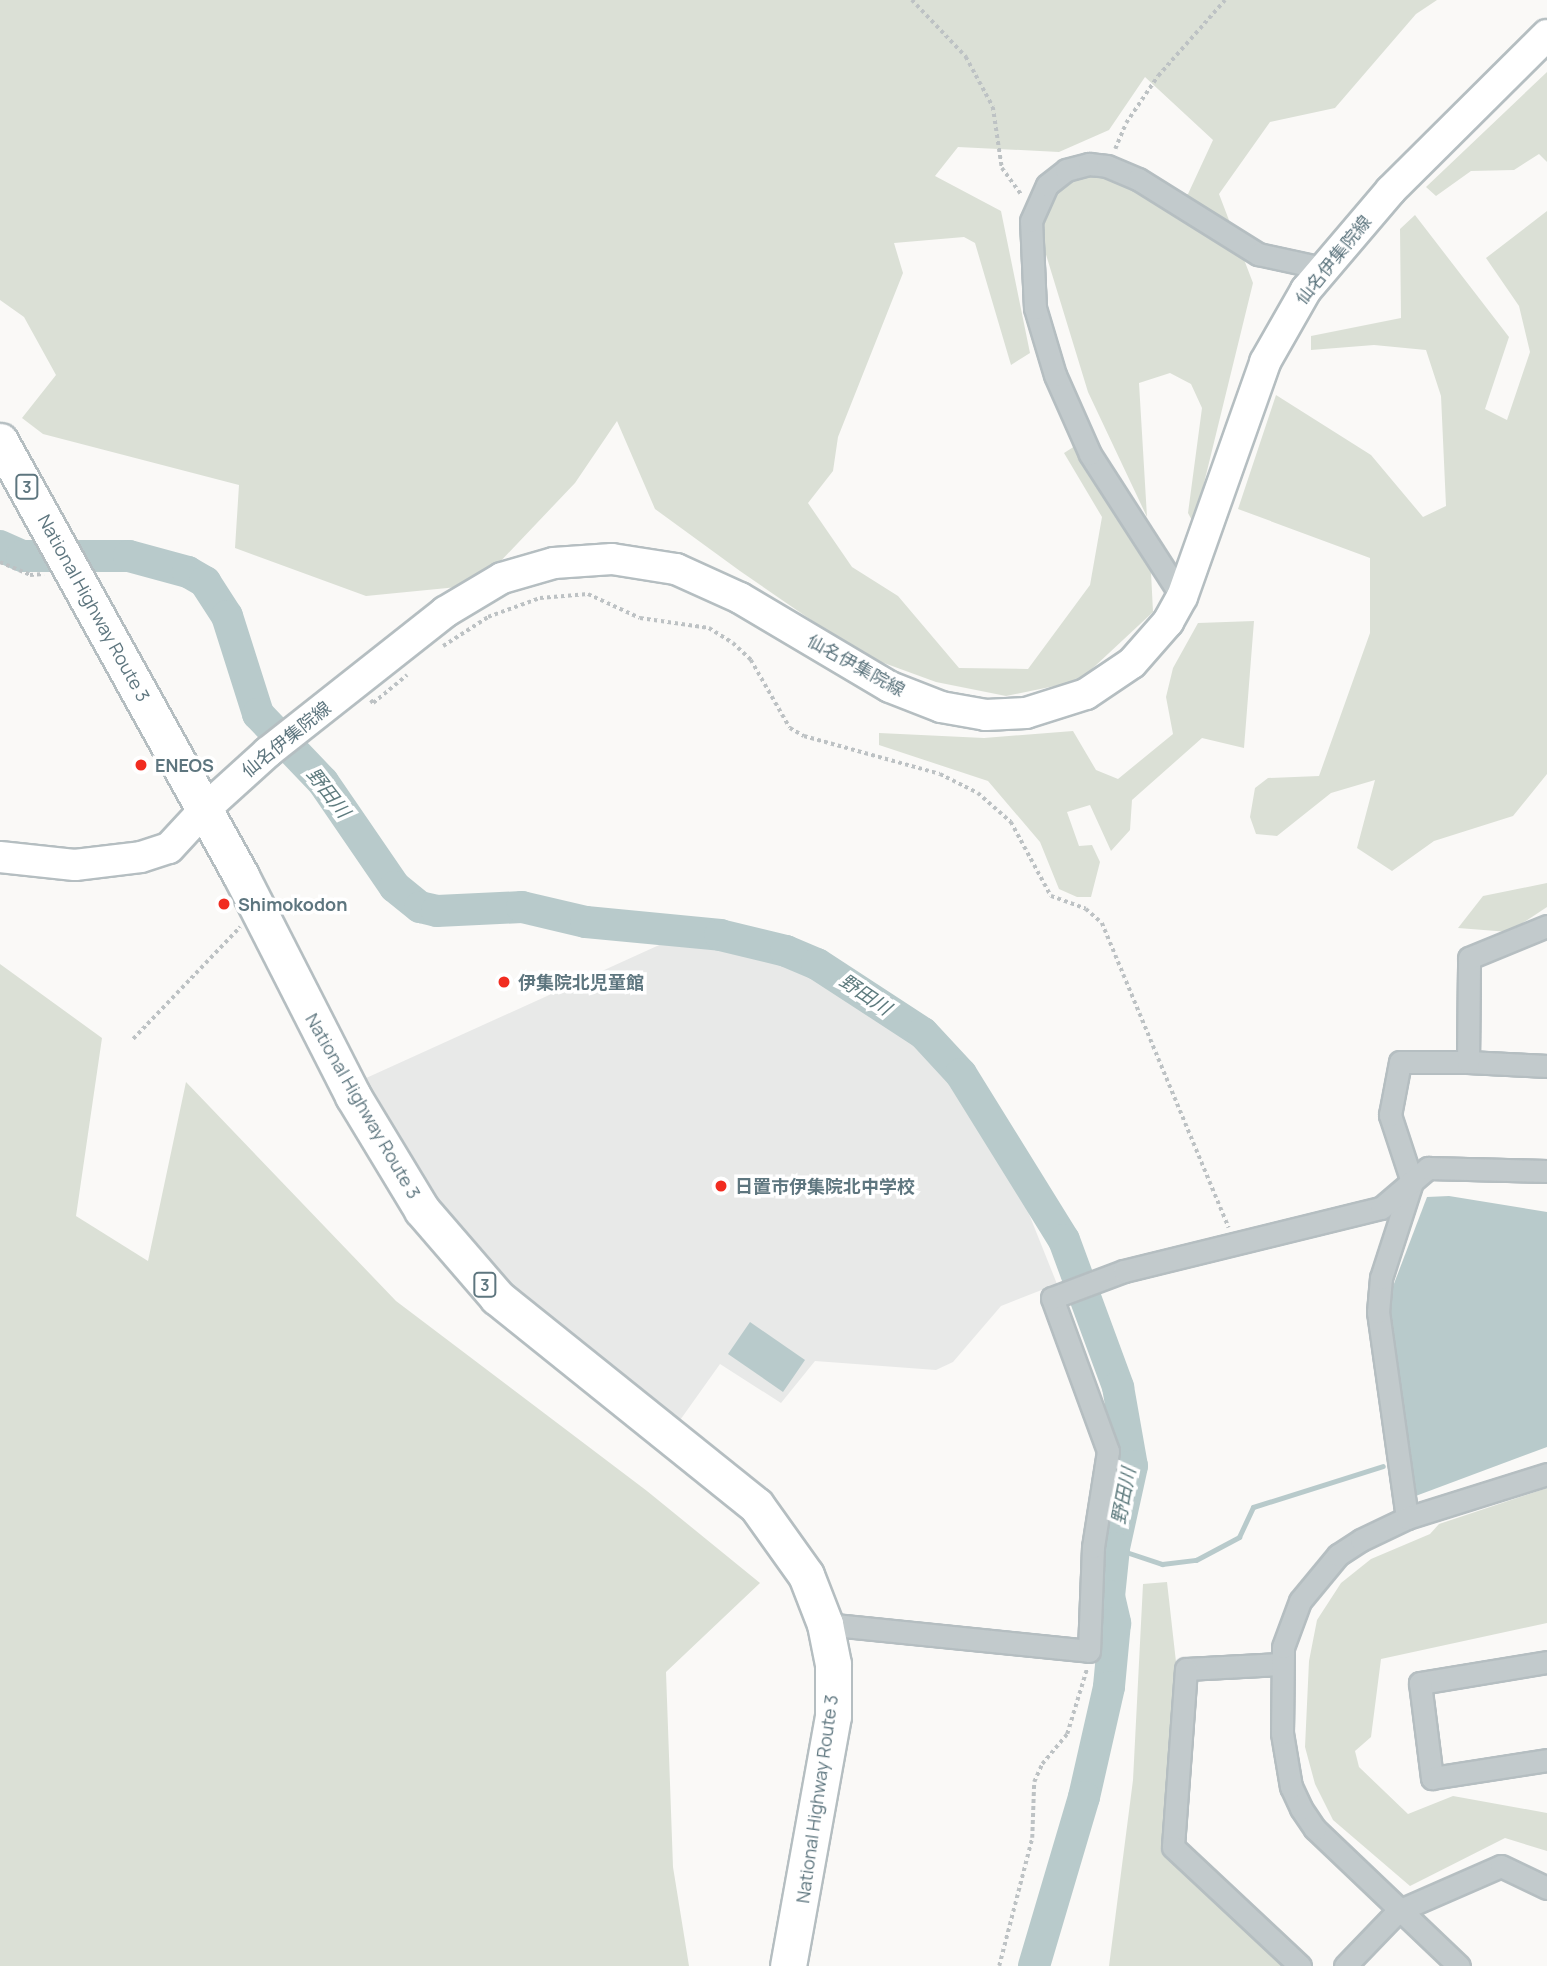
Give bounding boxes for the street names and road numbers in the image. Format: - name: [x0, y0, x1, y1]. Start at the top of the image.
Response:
- street label: 仙名伊集院線: [1291, 211, 1375, 309]
- road number: 3: [15, 474, 39, 500]
- street label: National Highway Route 3: [34, 511, 154, 705]
- street label: 仙名伊集院線: [804, 629, 908, 701]
- street label: 仙名伊集院線: [237, 697, 335, 781]
- street label: National Highway Route 3: [301, 1010, 425, 1202]
- road number: 3: [473, 1273, 497, 1298]
- street label: National Highway Route 3: [792, 1693, 842, 1905]

